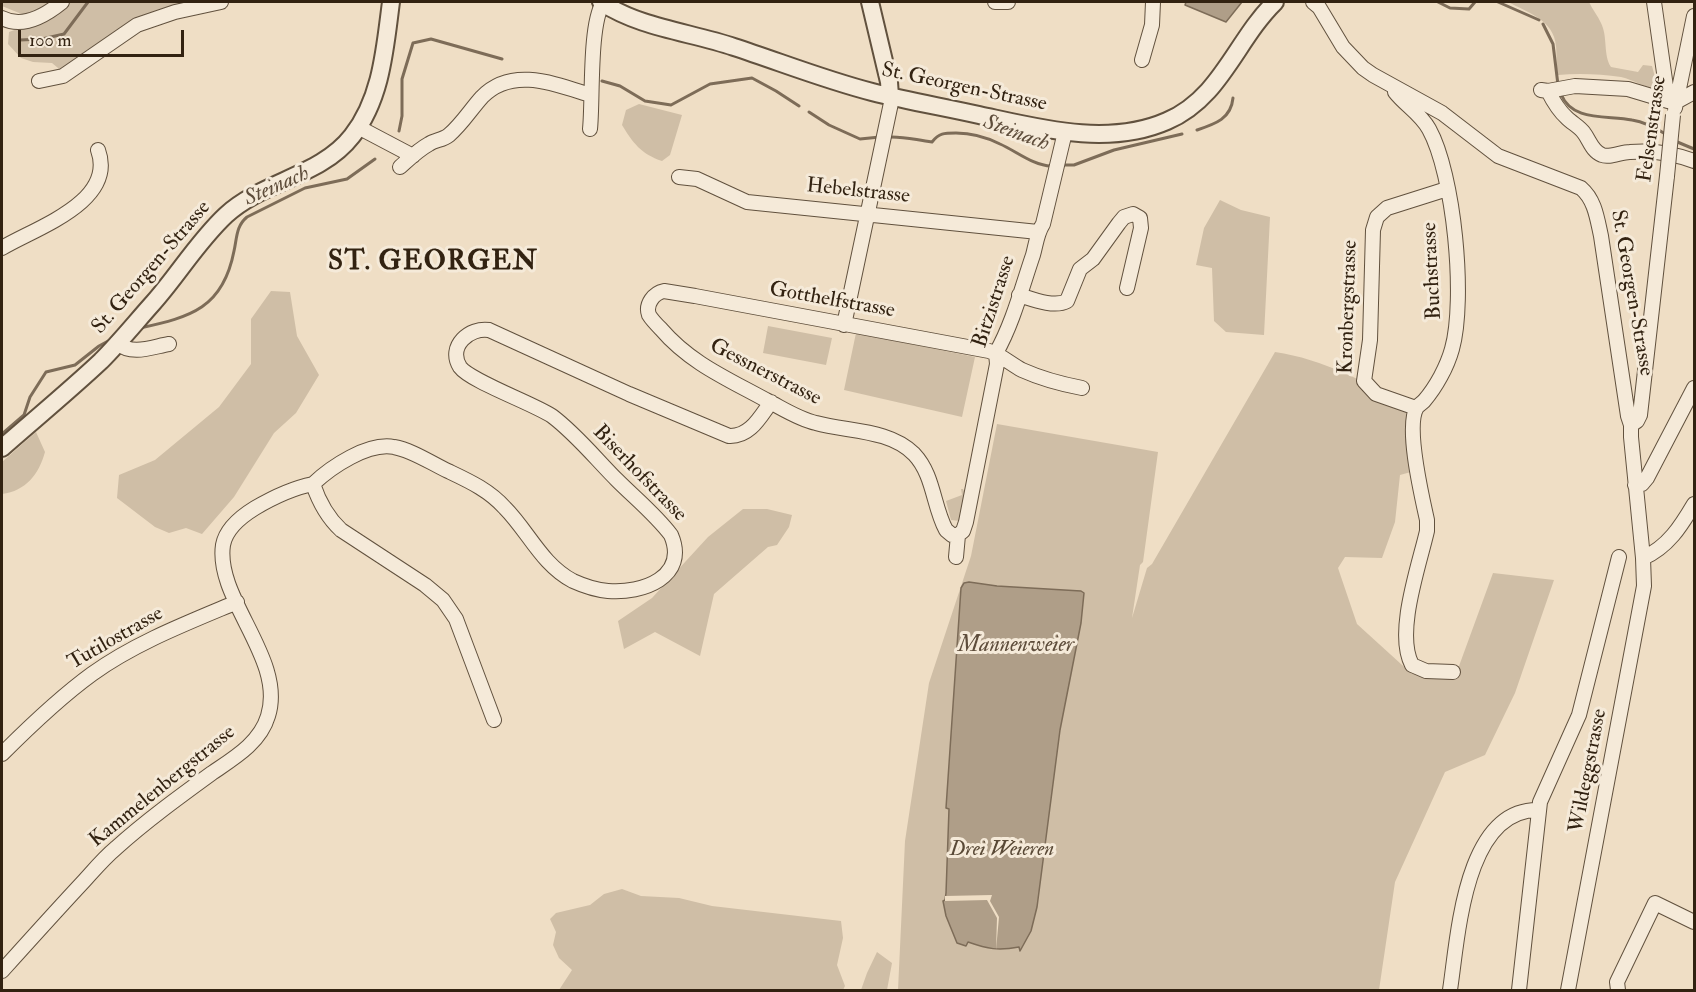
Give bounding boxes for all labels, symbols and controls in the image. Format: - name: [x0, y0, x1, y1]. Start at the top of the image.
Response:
- scale bar: [21, 18, 188, 56]
- text: 100 m: [29, 29, 72, 52]
- street label: St. Georgen-Strasse: [879, 58, 1049, 118]
- street label: Felsenstrasse: [1633, 74, 1673, 184]
- water label: Steinach: [979, 110, 1053, 158]
- water label: Steinach: [240, 161, 314, 213]
- street label: Hebelstrasse: [805, 174, 911, 210]
- street label: St. Georgen-Strasse: [87, 196, 217, 340]
- street label: St. Georgen-Strasse: [1604, 208, 1658, 378]
- street label: Buchstrasse: [1418, 222, 1448, 320]
- street label: Kronbergstrasse: [1334, 240, 1364, 374]
- district label: ST. GEORGEN: [328, 247, 538, 279]
- street label: Bitzistrasse: [968, 253, 1022, 351]
- street label: Gotthelfstrasse: [767, 278, 897, 324]
- street label: Gessnerstrasse: [705, 334, 825, 412]
- street label: Biserhofstrasse: [587, 420, 691, 528]
- street label: Tutilostrasse: [64, 602, 168, 676]
- water label: Mannenweier: [958, 633, 1074, 659]
- street label: Wildeggstrasse: [1565, 707, 1613, 835]
- street label: Kammelenbergstrasse: [85, 721, 241, 853]
- park label: Drei Weieren: [950, 837, 1054, 863]

